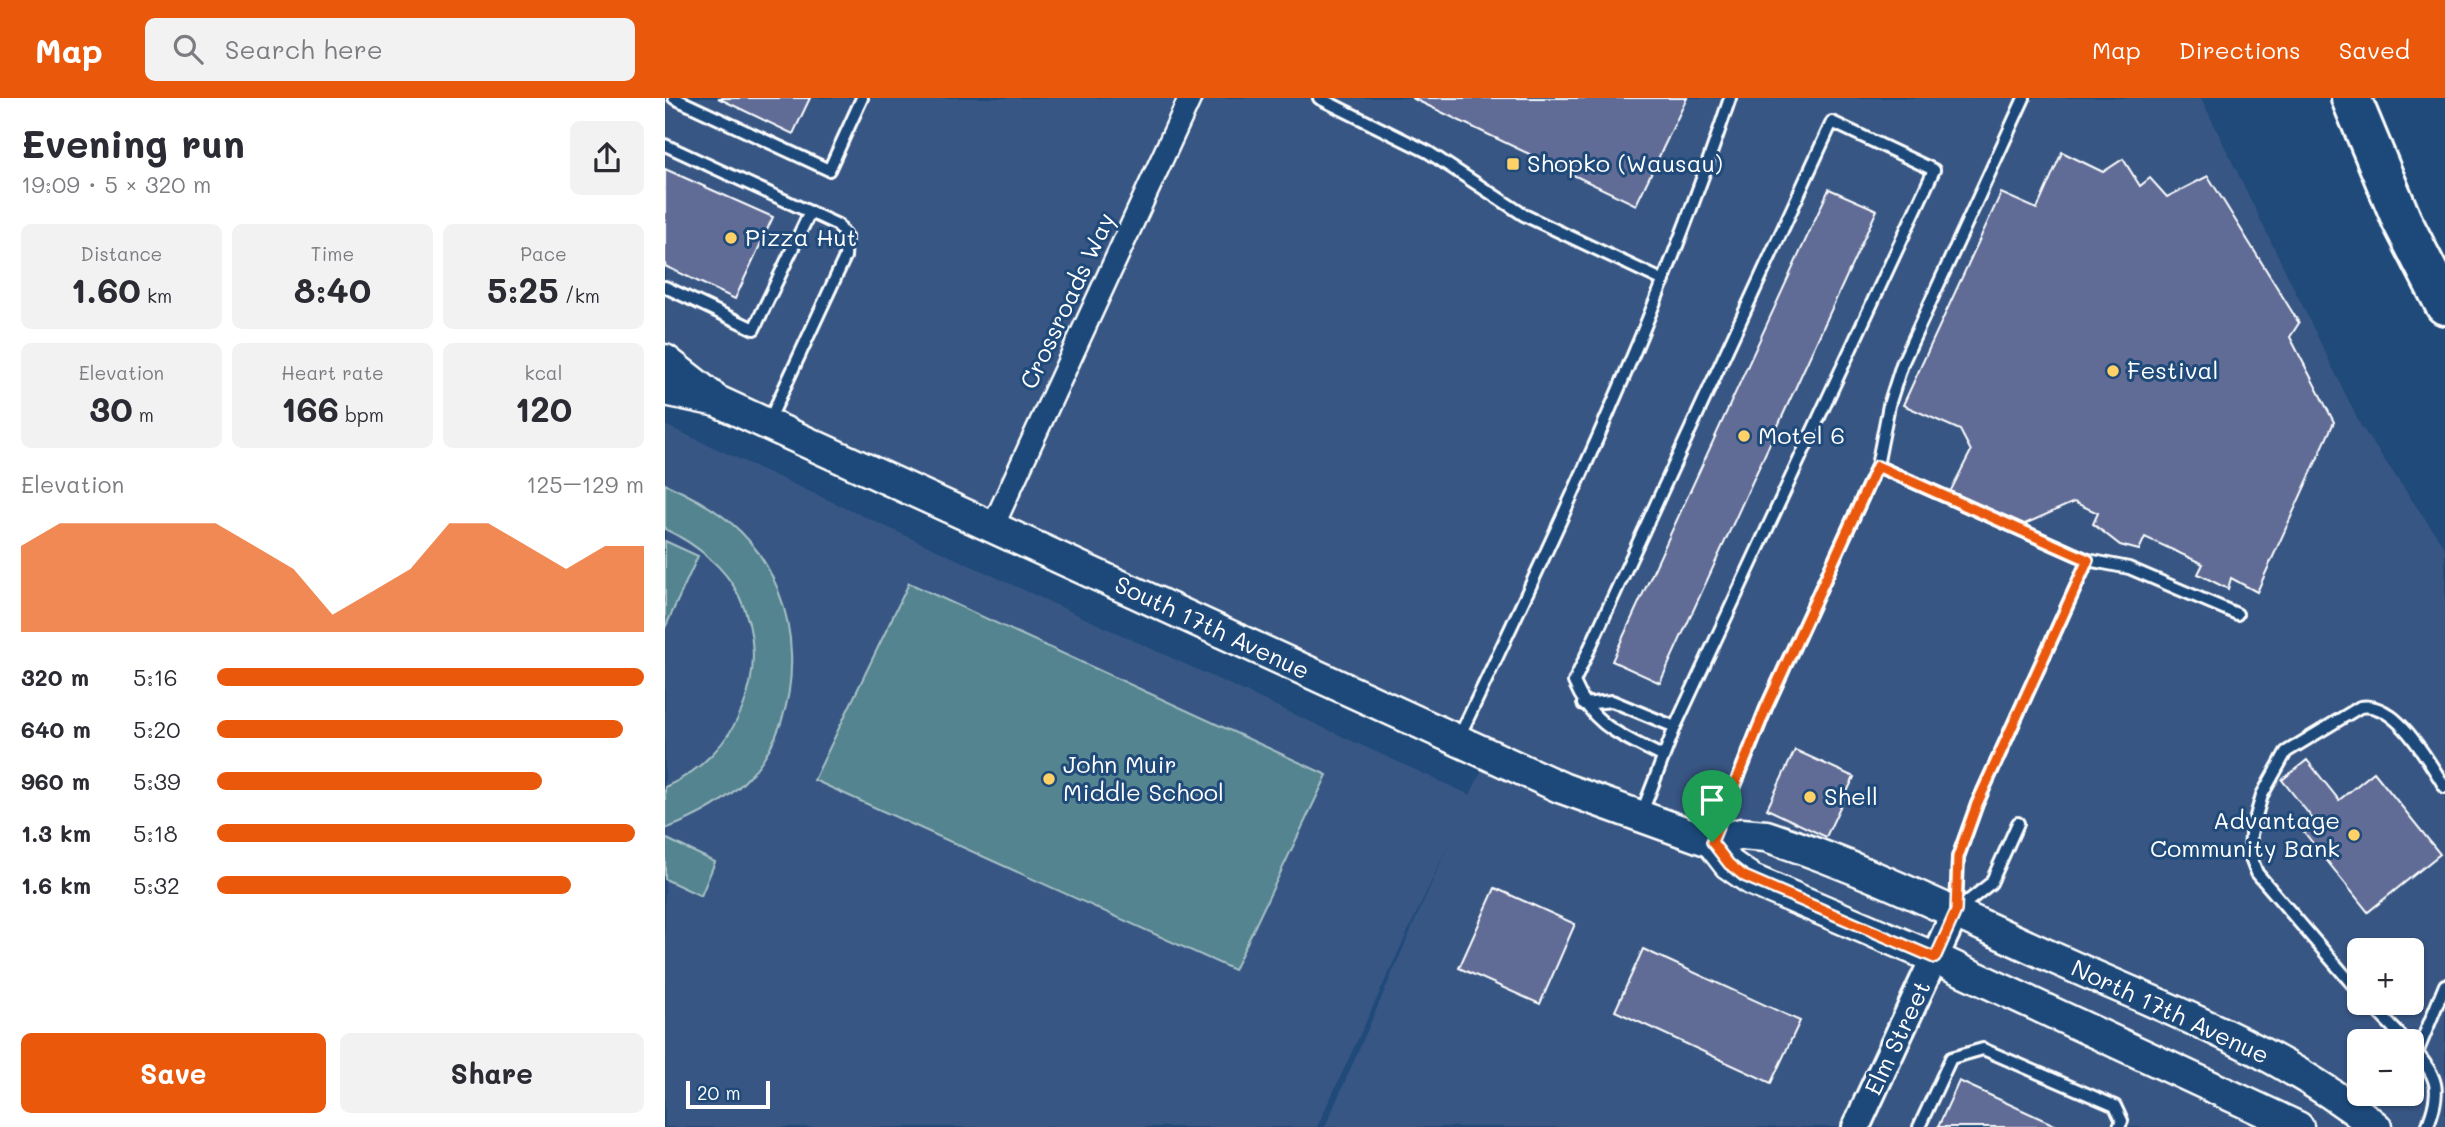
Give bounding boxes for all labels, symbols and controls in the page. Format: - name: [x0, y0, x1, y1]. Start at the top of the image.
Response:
- search box: [145, 18, 635, 81]
- text: Map: [35, 28, 103, 71]
- icon: search: [169, 30, 207, 68]
- text: Search here: [225, 32, 383, 66]
- text: Map: [2092, 34, 2141, 65]
- text: Directions: [2179, 34, 2301, 65]
- text: Saved: [2339, 34, 2410, 65]
- text: Evening run: [21, 118, 245, 168]
- button: share: [570, 121, 644, 195]
- place label: Shopko (Wausau): [1527, 147, 1723, 178]
- marker: Shopko (Wausau): [1505, 156, 1521, 172]
- text: 19:09 · 5 × 320 m: [21, 169, 211, 199]
- street label: Crossroads Way: [1012, 207, 1121, 394]
- place label: Pizza Hut: [745, 221, 857, 252]
- marker: Pizza Hut: [723, 230, 739, 246]
- text: Distance: [81, 241, 162, 266]
- text: Time: [311, 241, 354, 266]
- text: Pace: [520, 241, 567, 266]
- text: 1.60: [71, 266, 141, 312]
- text: 8:40: [294, 266, 371, 312]
- text: 5:25: [487, 266, 559, 312]
- text: km: [141, 283, 172, 308]
- text: /km: [559, 283, 600, 308]
- place label: Festival: [2127, 354, 2219, 385]
- text: Elevation: [79, 360, 164, 385]
- text: Heart rate: [281, 360, 384, 385]
- text: kcal: [525, 360, 562, 385]
- marker: Festival: [2105, 363, 2121, 379]
- text: 30: [89, 385, 133, 431]
- text: 166: [281, 385, 339, 431]
- text: 120: [515, 385, 572, 431]
- text: m: [133, 402, 154, 427]
- text: bpm: [339, 402, 384, 427]
- place label: Motel 6: [1758, 419, 1845, 450]
- marker: Motel 6: [1736, 428, 1752, 444]
- text: Elevation: [21, 469, 124, 499]
- text: 125–129 m: [526, 469, 644, 499]
- street label: South 17th Avenue: [1110, 568, 1315, 685]
- text: 320 m: [21, 662, 89, 692]
- text: 5:16: [133, 662, 178, 692]
- text: 640 m: [21, 714, 91, 744]
- text: 5:20: [133, 714, 181, 744]
- place label: John Muir Middle School: [1063, 748, 1224, 807]
- text: 960 m: [21, 766, 90, 796]
- text: 5:39: [133, 766, 181, 796]
- pin: [1682, 770, 1742, 842]
- marker: John Muir Middle School: [1041, 771, 1057, 787]
- place label: Shell: [1824, 780, 1878, 811]
- icon: arrive: [1693, 781, 1731, 819]
- marker: Shell: [1802, 789, 1818, 805]
- place label: Advantage Community Bank: [2150, 804, 2340, 863]
- text: 1.3 km: [21, 818, 91, 848]
- text: 5:18: [133, 818, 178, 848]
- marker: Advantage Community Bank: [2346, 827, 2362, 843]
- text: 1.6 km: [21, 870, 91, 900]
- text: 5:32: [133, 870, 180, 900]
- map controls: [2347, 938, 2424, 1106]
- button: +: [2347, 938, 2424, 1015]
- street label: North 17th Avenue: [2067, 951, 2274, 1070]
- street label: Elm Street: [1857, 975, 1937, 1100]
- button: −: [2347, 1029, 2424, 1106]
- button: Save: [21, 1033, 326, 1113]
- button: Share: [340, 1033, 644, 1113]
- scale bar: [686, 1078, 770, 1110]
- text: 20 m: [697, 1080, 741, 1105]

